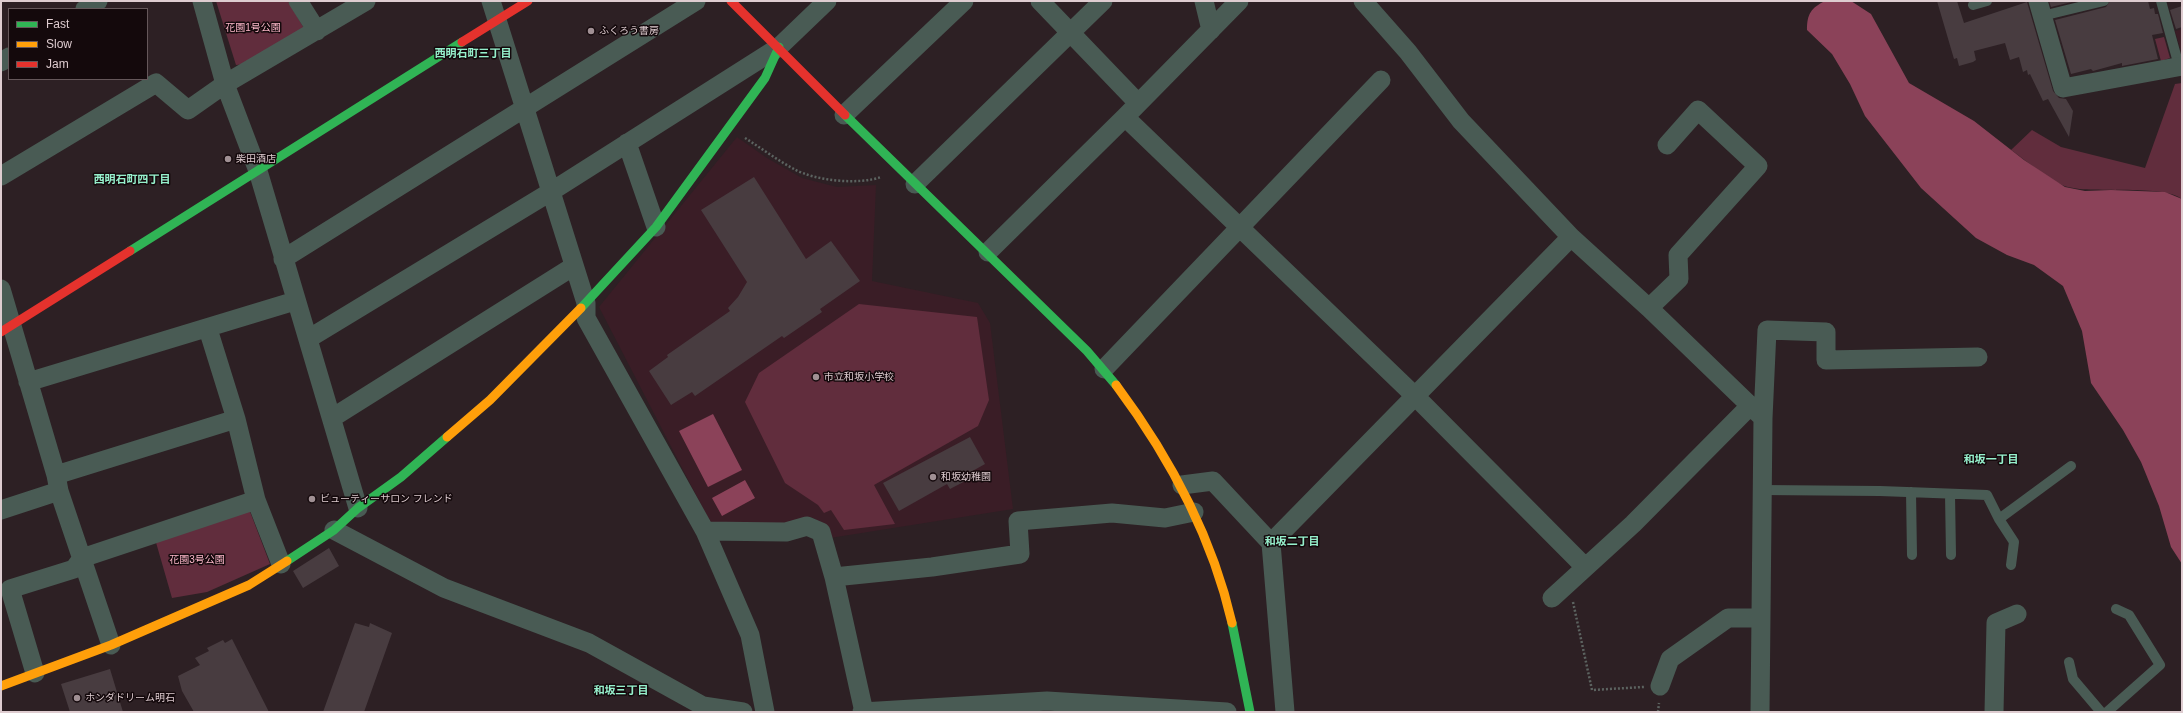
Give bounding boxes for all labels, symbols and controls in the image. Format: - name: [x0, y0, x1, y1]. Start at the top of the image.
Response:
- legend: [8, 8, 148, 80]
- text: Fast: [46, 17, 69, 31]
- park label: 花園1号公園: [225, 22, 281, 34]
- place label: ふくろう書房: [599, 25, 659, 37]
- marker: ふくろう書房: [586, 26, 596, 36]
- text: Slow: [46, 37, 72, 51]
- district label: 西明石町三丁目: [435, 47, 511, 61]
- text: Jam: [46, 57, 69, 71]
- place label: 柴田酒店: [236, 153, 276, 165]
- marker: 柴田酒店: [223, 154, 233, 164]
- district label: 西明石町四丁目: [94, 173, 170, 187]
- place label: 市立和坂小学校: [824, 371, 894, 383]
- marker: 市立和坂小学校: [811, 372, 821, 382]
- district label: 和坂一丁目: [1964, 453, 2018, 467]
- place label: 和坂幼稚園: [941, 471, 991, 483]
- marker: 和坂幼稚園: [928, 472, 938, 482]
- place label: ビューティーサロン フレンド: [320, 493, 453, 505]
- marker: ビューティーサロン フレンド: [307, 494, 317, 504]
- district label: 和坂二丁目: [1265, 535, 1319, 549]
- park label: 花園3号公園: [169, 554, 225, 566]
- district label: 和坂三丁目: [594, 684, 648, 698]
- place label: ホンダドリーム明石: [85, 692, 175, 704]
- marker: ホンダドリーム明石: [72, 693, 82, 703]

